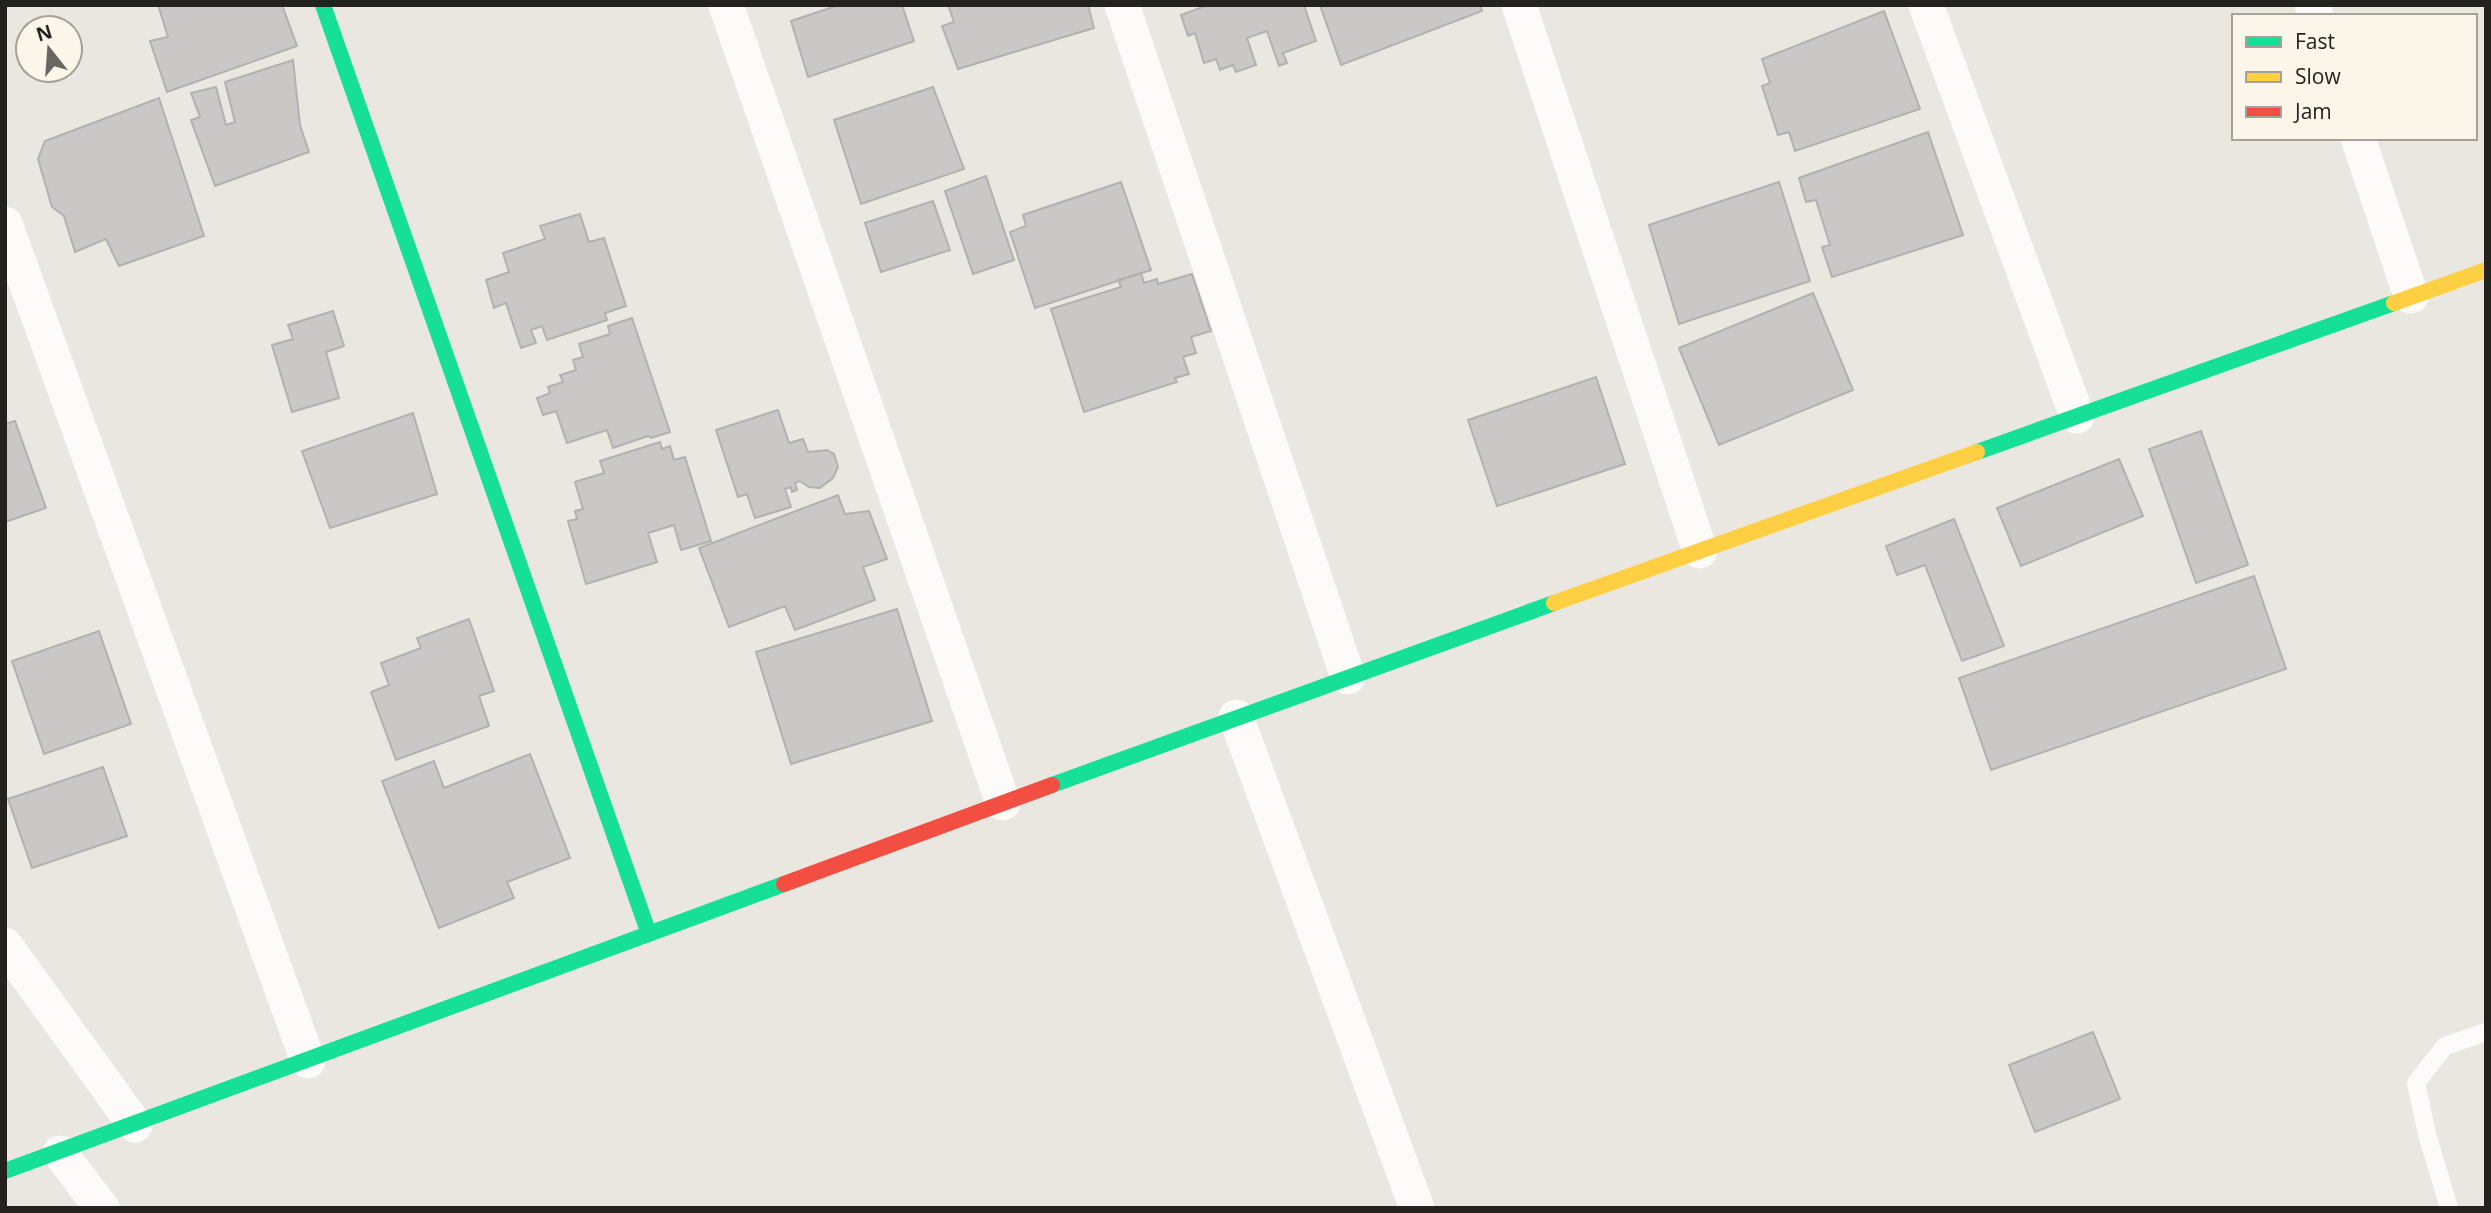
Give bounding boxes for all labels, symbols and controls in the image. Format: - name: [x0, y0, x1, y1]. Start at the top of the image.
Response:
- north arrow: [14, 14, 84, 84]
- legend: [2232, 14, 2477, 140]
- text: N: [33, 18, 55, 47]
- text: Fast: [2295, 27, 2335, 55]
- text: Slow: [2295, 62, 2341, 90]
- text: Jam: [2293, 97, 2332, 125]

